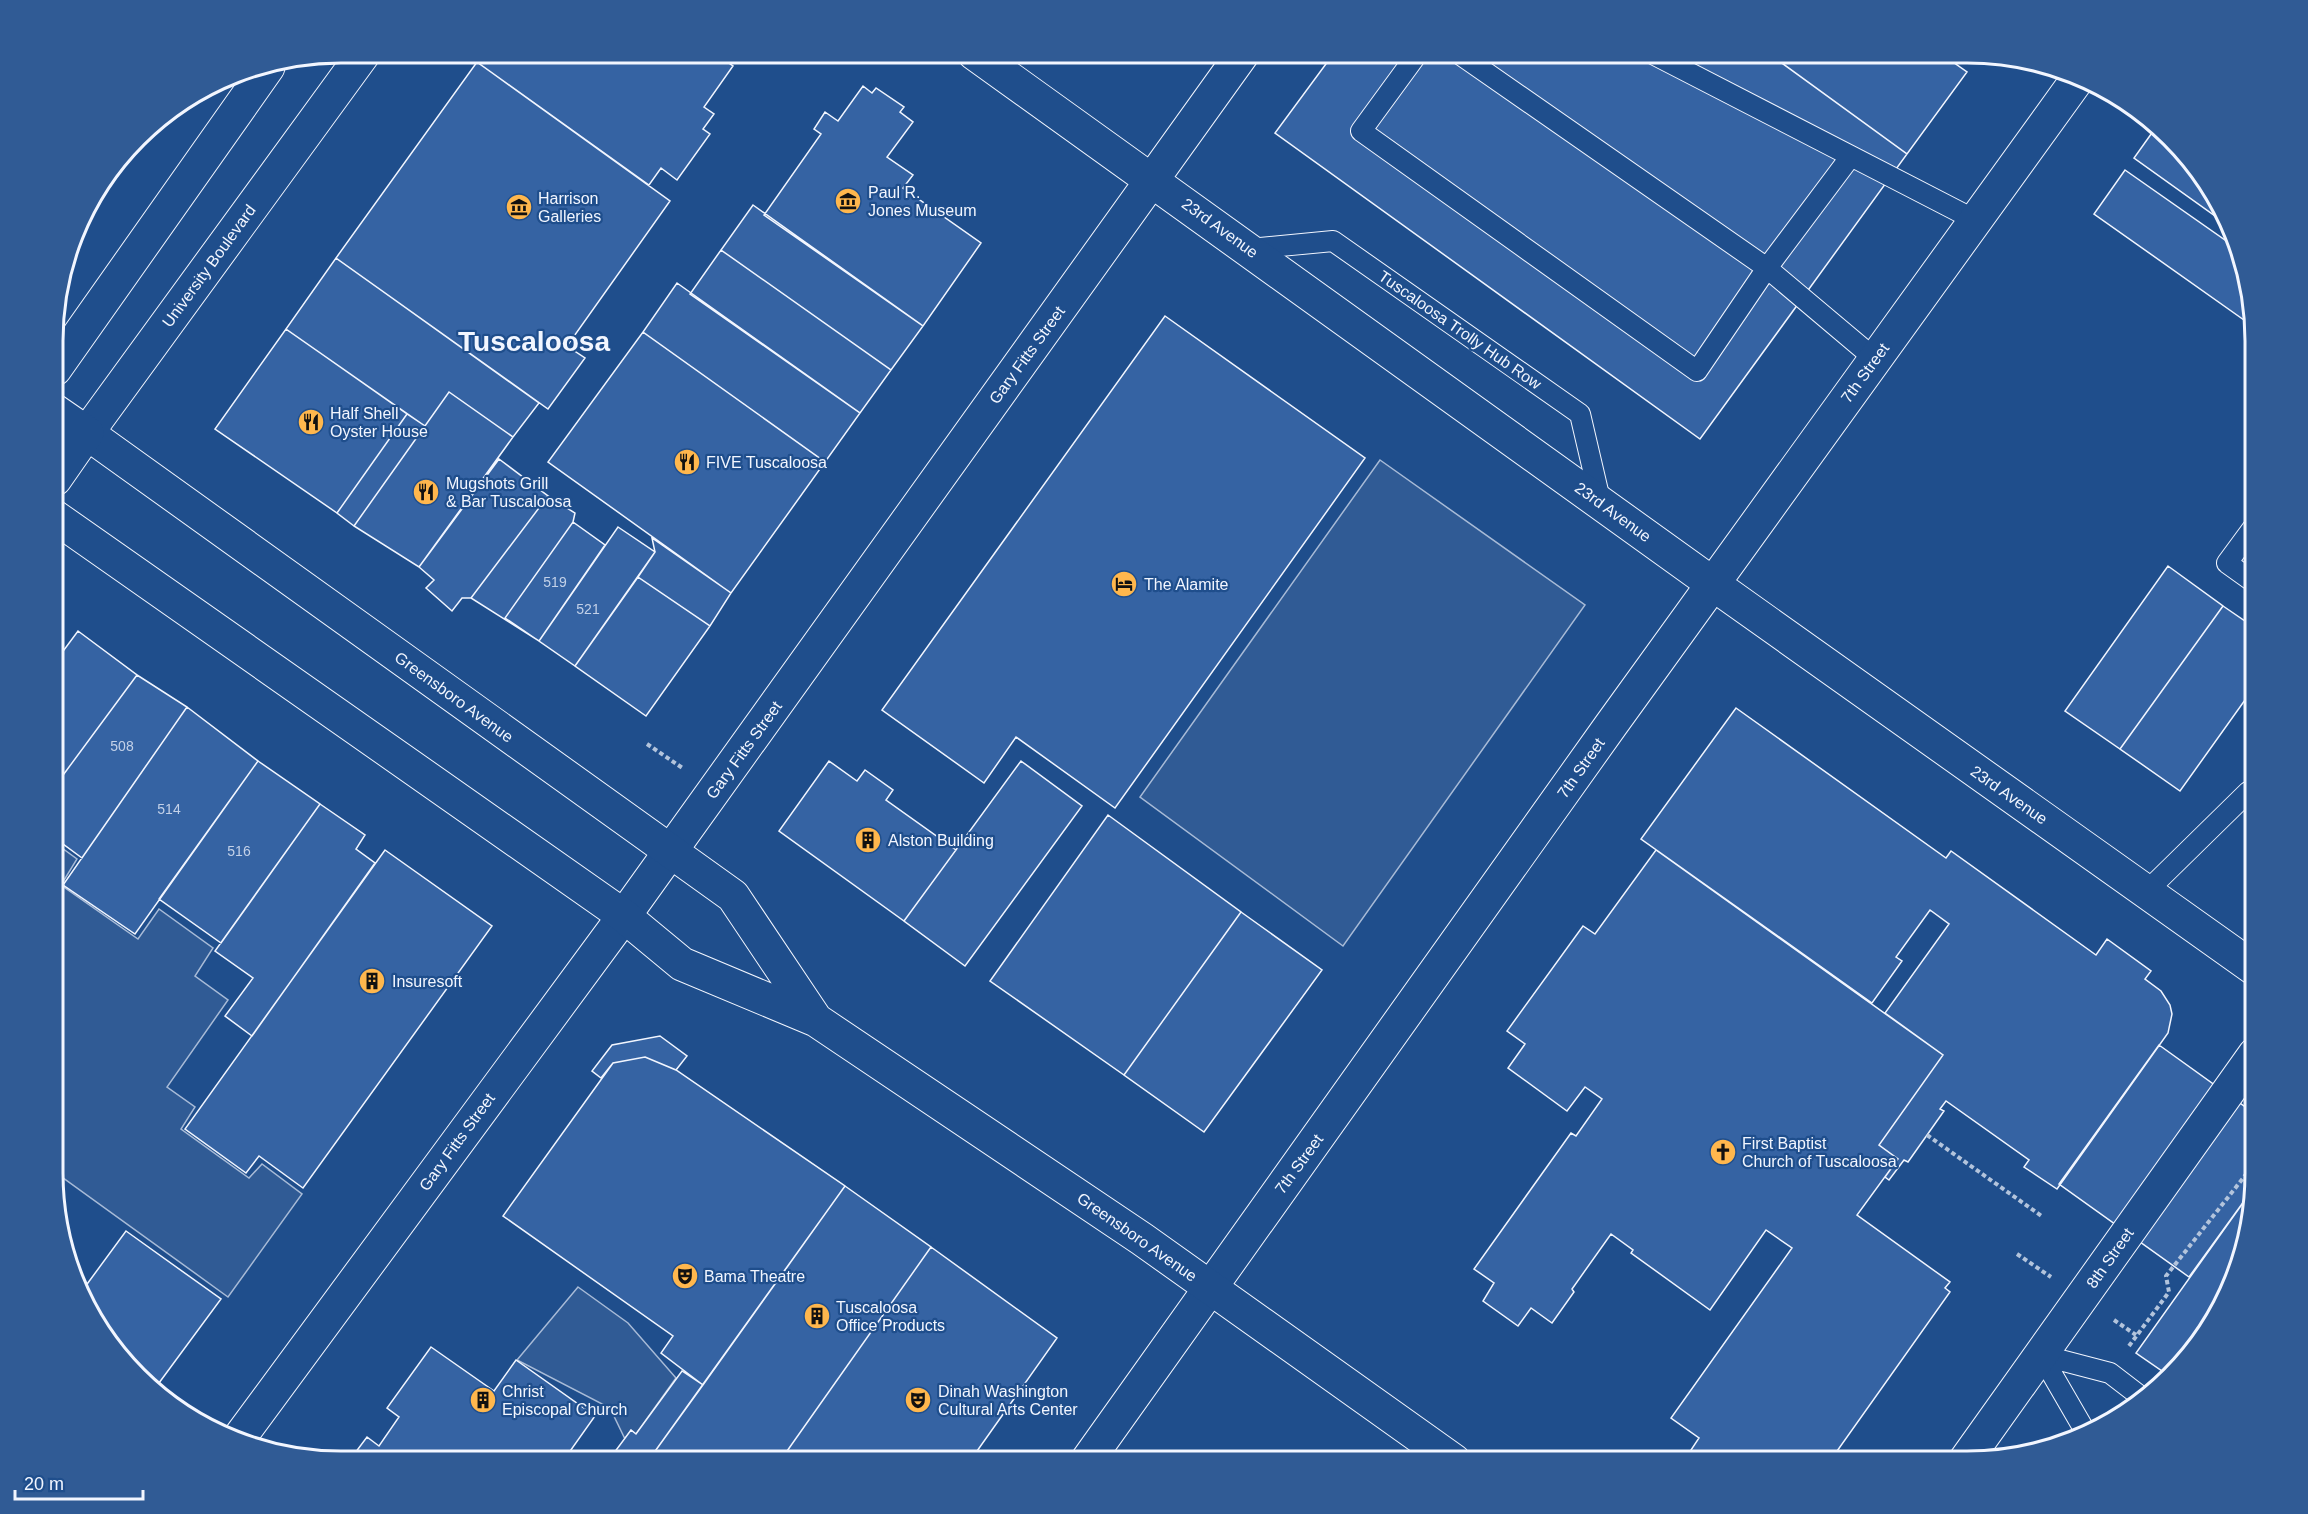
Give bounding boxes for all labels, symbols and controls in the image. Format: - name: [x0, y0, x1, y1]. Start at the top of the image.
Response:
- place label: Paul R. Jones Museum: [868, 184, 977, 219]
- museum icon: Paul R. Jones Museum: [833, 186, 863, 216]
- place label: Harrison Galleries: [538, 190, 601, 225]
- museum icon: Harrison Galleries: [504, 192, 534, 222]
- street label: 23rd Avenue: [1179, 195, 1261, 261]
- street label: University Boulevard: [159, 202, 259, 330]
- street label: Tuscaloosa Trolly Hub Row: [1376, 267, 1545, 393]
- street label: Gary Fitts Street: [986, 302, 1068, 407]
- district label: Tuscaloosa: [458, 326, 610, 357]
- street label: 7th Street: [1838, 339, 1893, 406]
- place label: Half Shell Oyster House: [330, 405, 428, 440]
- restaurant icon: Half Shell Oyster House: [296, 407, 326, 437]
- restaurant icon: FIVE Tuscaloosa: [672, 447, 702, 477]
- place label: FIVE Tuscaloosa: [706, 454, 827, 471]
- place label: Mugshots Grill & Bar Tuscaloosa: [446, 475, 572, 510]
- restaurant icon: Mugshots Grill & Bar Tuscaloosa: [411, 477, 441, 507]
- street label: 23rd Avenue: [1572, 479, 1654, 545]
- hotel icon: The Alamite: [1109, 569, 1139, 599]
- house number: 519: [543, 574, 567, 590]
- place label: The Alamite: [1144, 576, 1229, 593]
- house number: 521: [576, 601, 600, 617]
- street label: Greensboro Avenue: [392, 648, 517, 746]
- street label: Gary Fitts Street: [703, 697, 785, 802]
- street label: 7th Street: [1554, 734, 1608, 801]
- house number: 508: [110, 738, 134, 754]
- street label: 23rd Avenue: [1967, 762, 2051, 828]
- house number: 514: [157, 801, 181, 817]
- building icon: Alston Building: [853, 825, 883, 855]
- place label: Alston Building: [888, 832, 994, 849]
- house number: 516: [227, 843, 251, 859]
- building icon: Insuresoft: [357, 966, 387, 996]
- place label: Insuresoft: [392, 973, 463, 990]
- street label: Gary Fitts Street: [416, 1089, 498, 1194]
- street label: 7th Street: [1272, 1130, 1327, 1197]
- place label: First Baptist Church of Tuscaloosa: [1742, 1135, 1897, 1170]
- church icon: First Baptist Church of Tuscaloosa: [1708, 1137, 1738, 1167]
- street label: Greensboro Avenue: [1074, 1189, 1200, 1285]
- street label: 8th Street: [2083, 1224, 2137, 1291]
- theatre icon: Bama Theatre: [670, 1261, 700, 1291]
- place label: Bama Theatre: [704, 1268, 805, 1285]
- place label: Tuscaloosa Office Products: [836, 1299, 945, 1334]
- building icon: Tuscaloosa Office Products: [802, 1301, 832, 1331]
- place label: Christ Episcopal Church: [502, 1383, 627, 1418]
- place label: Dinah Washington Cultural Arts Center: [938, 1383, 1078, 1418]
- building icon: Christ Episcopal Church: [468, 1385, 498, 1415]
- theatre icon: Dinah Washington Cultural Arts Center: [903, 1385, 933, 1415]
- scale bar: [15, 1463, 142, 1501]
- text: 20 m: [24, 1474, 64, 1494]

